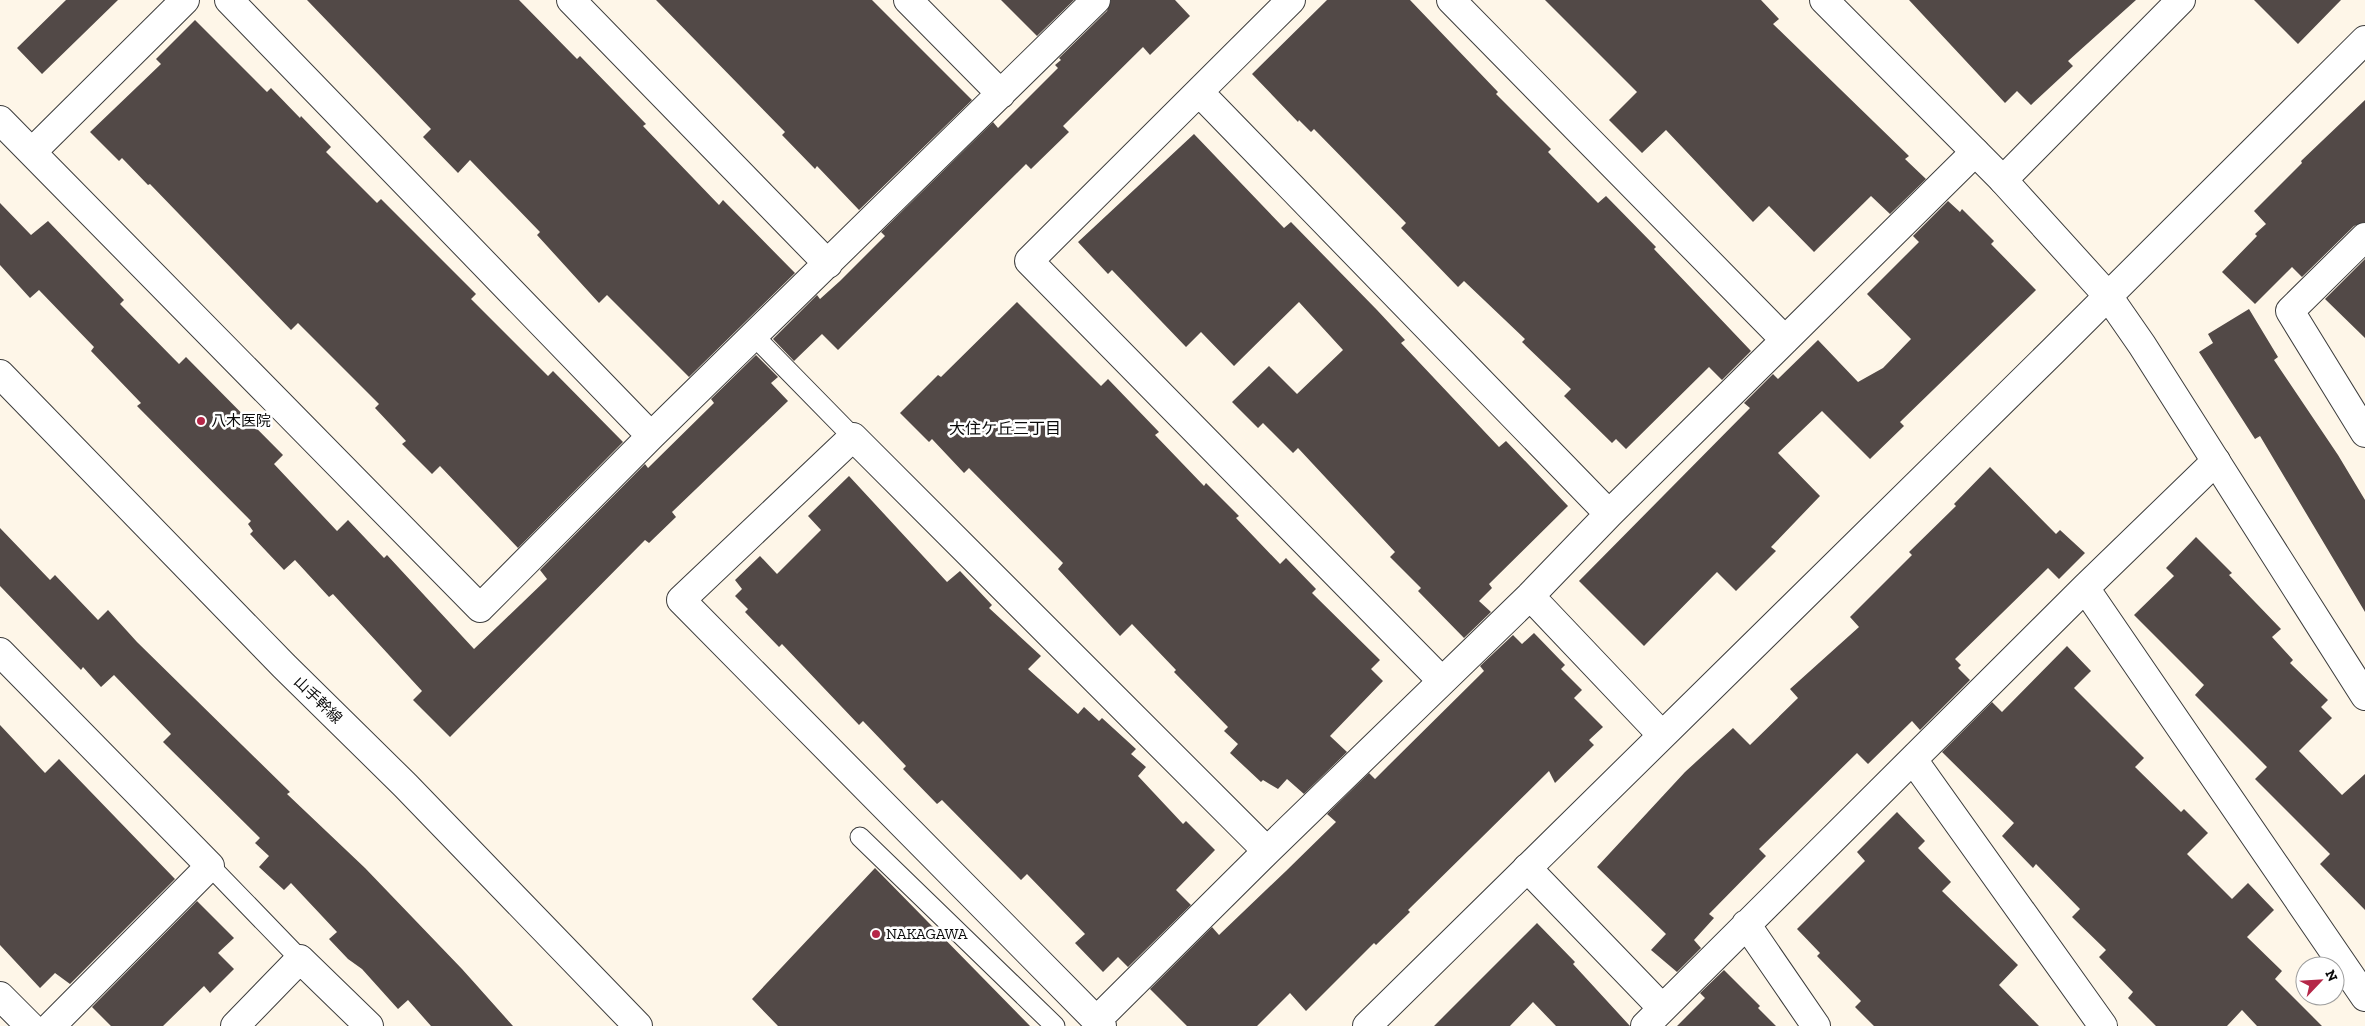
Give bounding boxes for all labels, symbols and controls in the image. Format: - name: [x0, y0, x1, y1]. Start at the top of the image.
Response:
- place label: 八木医院: [211, 412, 271, 430]
- marker: 八木医院: [195, 415, 207, 427]
- district label: 大住ケ丘三丁目: [949, 419, 1061, 438]
- street label: 山手幹線: [290, 673, 346, 727]
- place label: NAKAGAWA: [886, 925, 968, 943]
- marker: NAKAGAWA: [870, 928, 882, 940]
- north arrow: [2295, 956, 2345, 1006]
- text: N: [2321, 967, 2341, 984]

